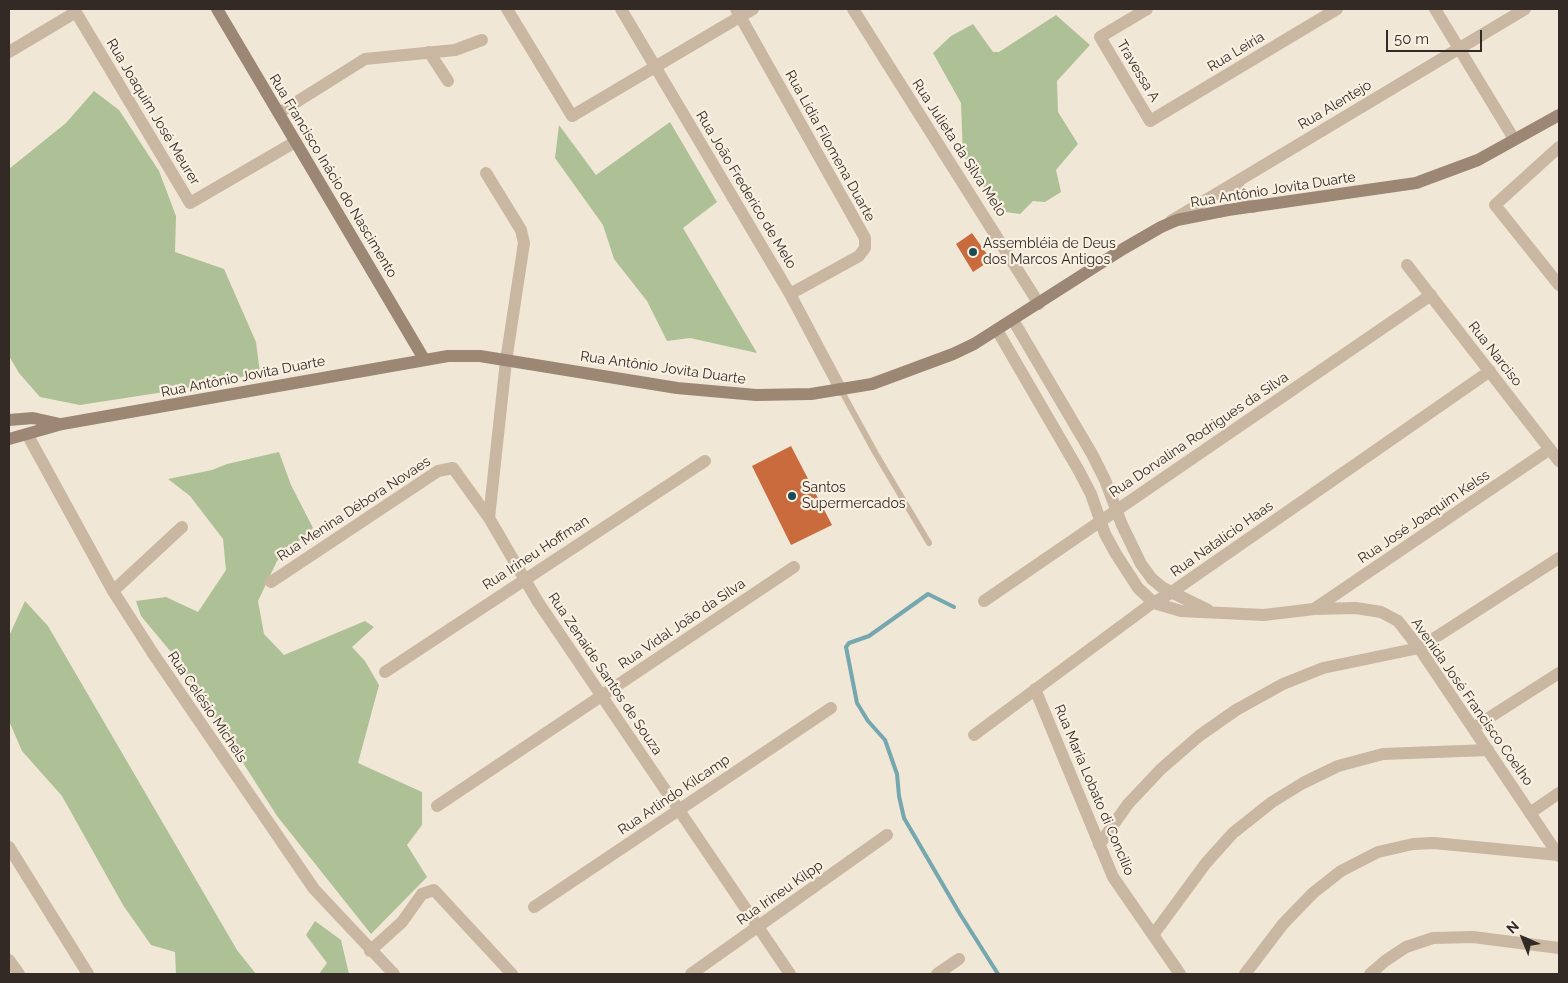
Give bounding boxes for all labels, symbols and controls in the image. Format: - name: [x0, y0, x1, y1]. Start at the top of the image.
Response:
- scale bar: [1388, 20, 1484, 52]
- street label: Rua Leiria: [1204, 28, 1268, 76]
- text: 50 m: [1394, 30, 1429, 48]
- street label: Rua Joaquim José Meurer: [103, 36, 203, 188]
- street label: Travessa A: [1113, 37, 1163, 105]
- street label: Rua Lídia Filomena Duarte: [781, 67, 879, 225]
- street label: Rua Francisco Inácio do Nascimento: [265, 71, 401, 281]
- street label: Rua Julieta da Silva Melo: [908, 76, 1010, 220]
- street label: Rua Alentejo: [1295, 77, 1375, 133]
- street label: Rua João Frederico de Melo: [692, 108, 800, 272]
- street label: Rua Antônio Jovita Duarte: [1189, 169, 1357, 211]
- place label: Assembléia de Deus dos Marcos Antigos: [983, 236, 1116, 268]
- marker: Assembléia de Deus dos Marcos Antigos: [967, 246, 979, 258]
- street label: Rua Narciso: [1465, 318, 1525, 390]
- street label: Rua Antônio Jovita Duarte: [579, 348, 747, 388]
- street label: Rua Antônio Jovita Duarte: [159, 353, 327, 401]
- street label: Rua Dorvalina Rodrigues da Silva: [1106, 369, 1292, 501]
- street label: Rua Menina Débora Novaes: [274, 453, 434, 565]
- street label: Rua José Joaquim Kelss: [1355, 467, 1493, 567]
- place label: Santos Supermercados: [802, 480, 905, 512]
- marker: Santos Supermercados: [786, 490, 798, 502]
- street label: Rua Natalício Haas: [1168, 497, 1276, 581]
- street label: Rua Irineu Hoffman: [480, 512, 592, 594]
- street label: Rua Vidal João da Silva: [615, 575, 749, 673]
- street label: Rua Zenaide Santos de Souza: [544, 590, 666, 758]
- street label: Avenida José Francisco Coelho: [1408, 615, 1536, 789]
- street label: Rua Celésio Michels: [164, 648, 250, 766]
- street label: Rua Maria Lobato di Concilio: [1050, 702, 1138, 878]
- street label: Rua Arlindo Kilcamp: [615, 751, 733, 839]
- street label: Rua Irineu Kilpp: [734, 857, 826, 929]
- north arrow: [1498, 913, 1548, 963]
- text: N: [1503, 918, 1522, 937]

